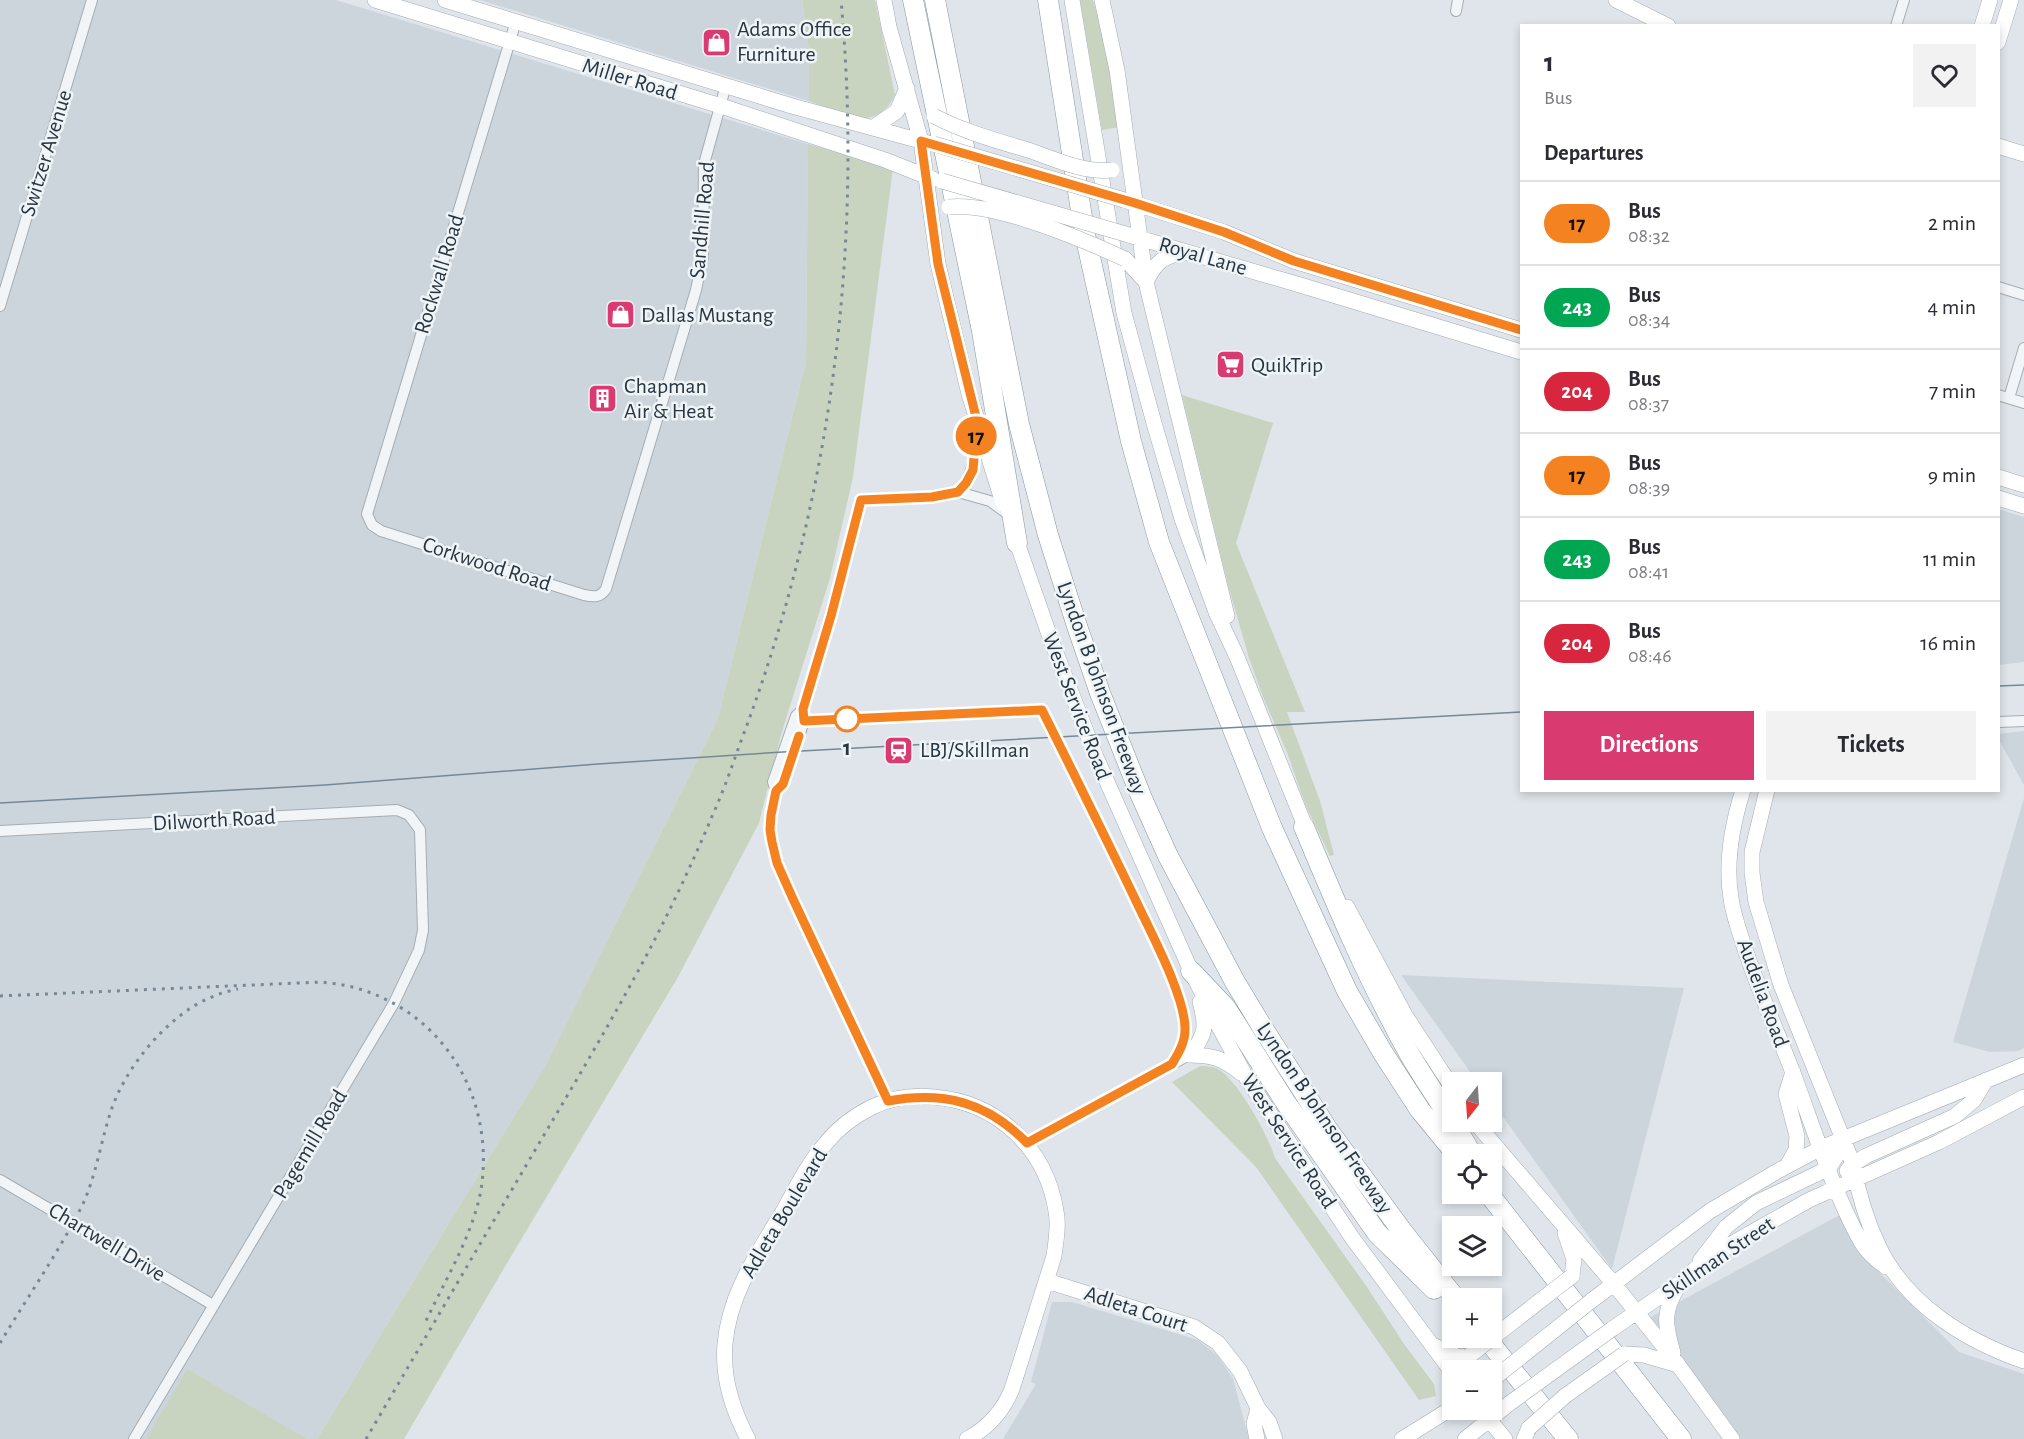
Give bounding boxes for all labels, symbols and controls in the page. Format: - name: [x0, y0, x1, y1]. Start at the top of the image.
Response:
- place label: Adams Office Furniture: [737, 18, 851, 65]
- shop icon: Adams Office Furniture: [700, 26, 732, 58]
- button: heart: [1913, 44, 1976, 107]
- text: 1: [1544, 49, 1554, 77]
- street label: Miller Road: [580, 54, 680, 104]
- street label: Switzer Avenue: [16, 87, 76, 219]
- text: Bus: [1544, 88, 1572, 108]
- text: Departures: [1544, 142, 1644, 164]
- street label: Sandhill Road: [686, 160, 718, 280]
- text: Bus: [1628, 200, 1661, 222]
- street label: Rockwall Road: [410, 212, 468, 336]
- text: 2 min: [1928, 212, 1976, 234]
- text: 17: [1569, 213, 1585, 234]
- text: 08:32: [1628, 226, 1670, 246]
- street label: Royal Lane: [1156, 233, 1250, 279]
- text: Bus: [1628, 284, 1661, 306]
- text: 4 min: [1928, 296, 1976, 318]
- text: 243: [1562, 297, 1592, 318]
- shop icon: Dallas Mustang: [604, 299, 636, 331]
- place label: Dallas Mustang: [641, 304, 774, 326]
- text: 08:34: [1628, 310, 1670, 330]
- supermarket icon: QuikTrip: [1214, 349, 1246, 381]
- place label: QuikTrip: [1251, 354, 1323, 376]
- text: Bus: [1628, 368, 1661, 390]
- place label: Chapman Air & Heat: [624, 375, 714, 422]
- text: 7 min: [1929, 380, 1976, 402]
- text: 204: [1561, 381, 1593, 402]
- building icon: Chapman Air & Heat: [587, 383, 619, 415]
- text: 08:37: [1628, 394, 1669, 414]
- line badge: 17: [949, 416, 1003, 456]
- text: 17: [968, 426, 984, 447]
- text: Bus: [1628, 452, 1661, 474]
- text: 9 min: [1928, 464, 1976, 486]
- text: 17: [1569, 465, 1585, 486]
- text: 08:39: [1628, 478, 1670, 498]
- street label: Corkwood Road: [420, 533, 554, 595]
- text: Bus: [1628, 536, 1661, 558]
- text: 11 min: [1923, 548, 1976, 570]
- text: 243: [1562, 549, 1592, 570]
- text: 08:41: [1628, 562, 1669, 582]
- street label: Lyndon B Johnson Freeway: [1053, 578, 1151, 798]
- text: Bus: [1628, 620, 1661, 642]
- street label: West Service Road: [1039, 629, 1115, 783]
- text: 16 min: [1920, 632, 1976, 654]
- text: 204: [1561, 633, 1593, 654]
- text: 08:46: [1628, 646, 1672, 666]
- marker: 1: [834, 706, 860, 732]
- button: Directions: [1544, 711, 1754, 780]
- button: Tickets: [1766, 711, 1976, 780]
- station icon: LBJ/Skillman: [883, 734, 915, 766]
- place label: 1: [843, 737, 851, 759]
- place label: LBJ/Skillman: [920, 739, 1029, 761]
- street label: Dilworth Road: [152, 806, 276, 834]
- street label: Audelia Road: [1733, 936, 1793, 1050]
- street label: Lyndon B Johnson Freeway: [1253, 1019, 1397, 1218]
- street label: West Service Road: [1237, 1070, 1341, 1212]
- north arrow: [1442, 1072, 1502, 1132]
- map controls: [1442, 1072, 1502, 1420]
- street label: Pagemill Road: [269, 1086, 351, 1202]
- street label: Adleta Boulevard: [737, 1144, 831, 1282]
- button: locate: [1442, 1144, 1502, 1204]
- street label: Chartwell Drive: [45, 1199, 169, 1285]
- street label: Skillman Street: [1658, 1212, 1778, 1304]
- button: layers: [1442, 1216, 1502, 1276]
- street label: Adleta Court: [1082, 1282, 1190, 1336]
- button: +: [1442, 1288, 1502, 1348]
- button: −: [1442, 1360, 1502, 1420]

